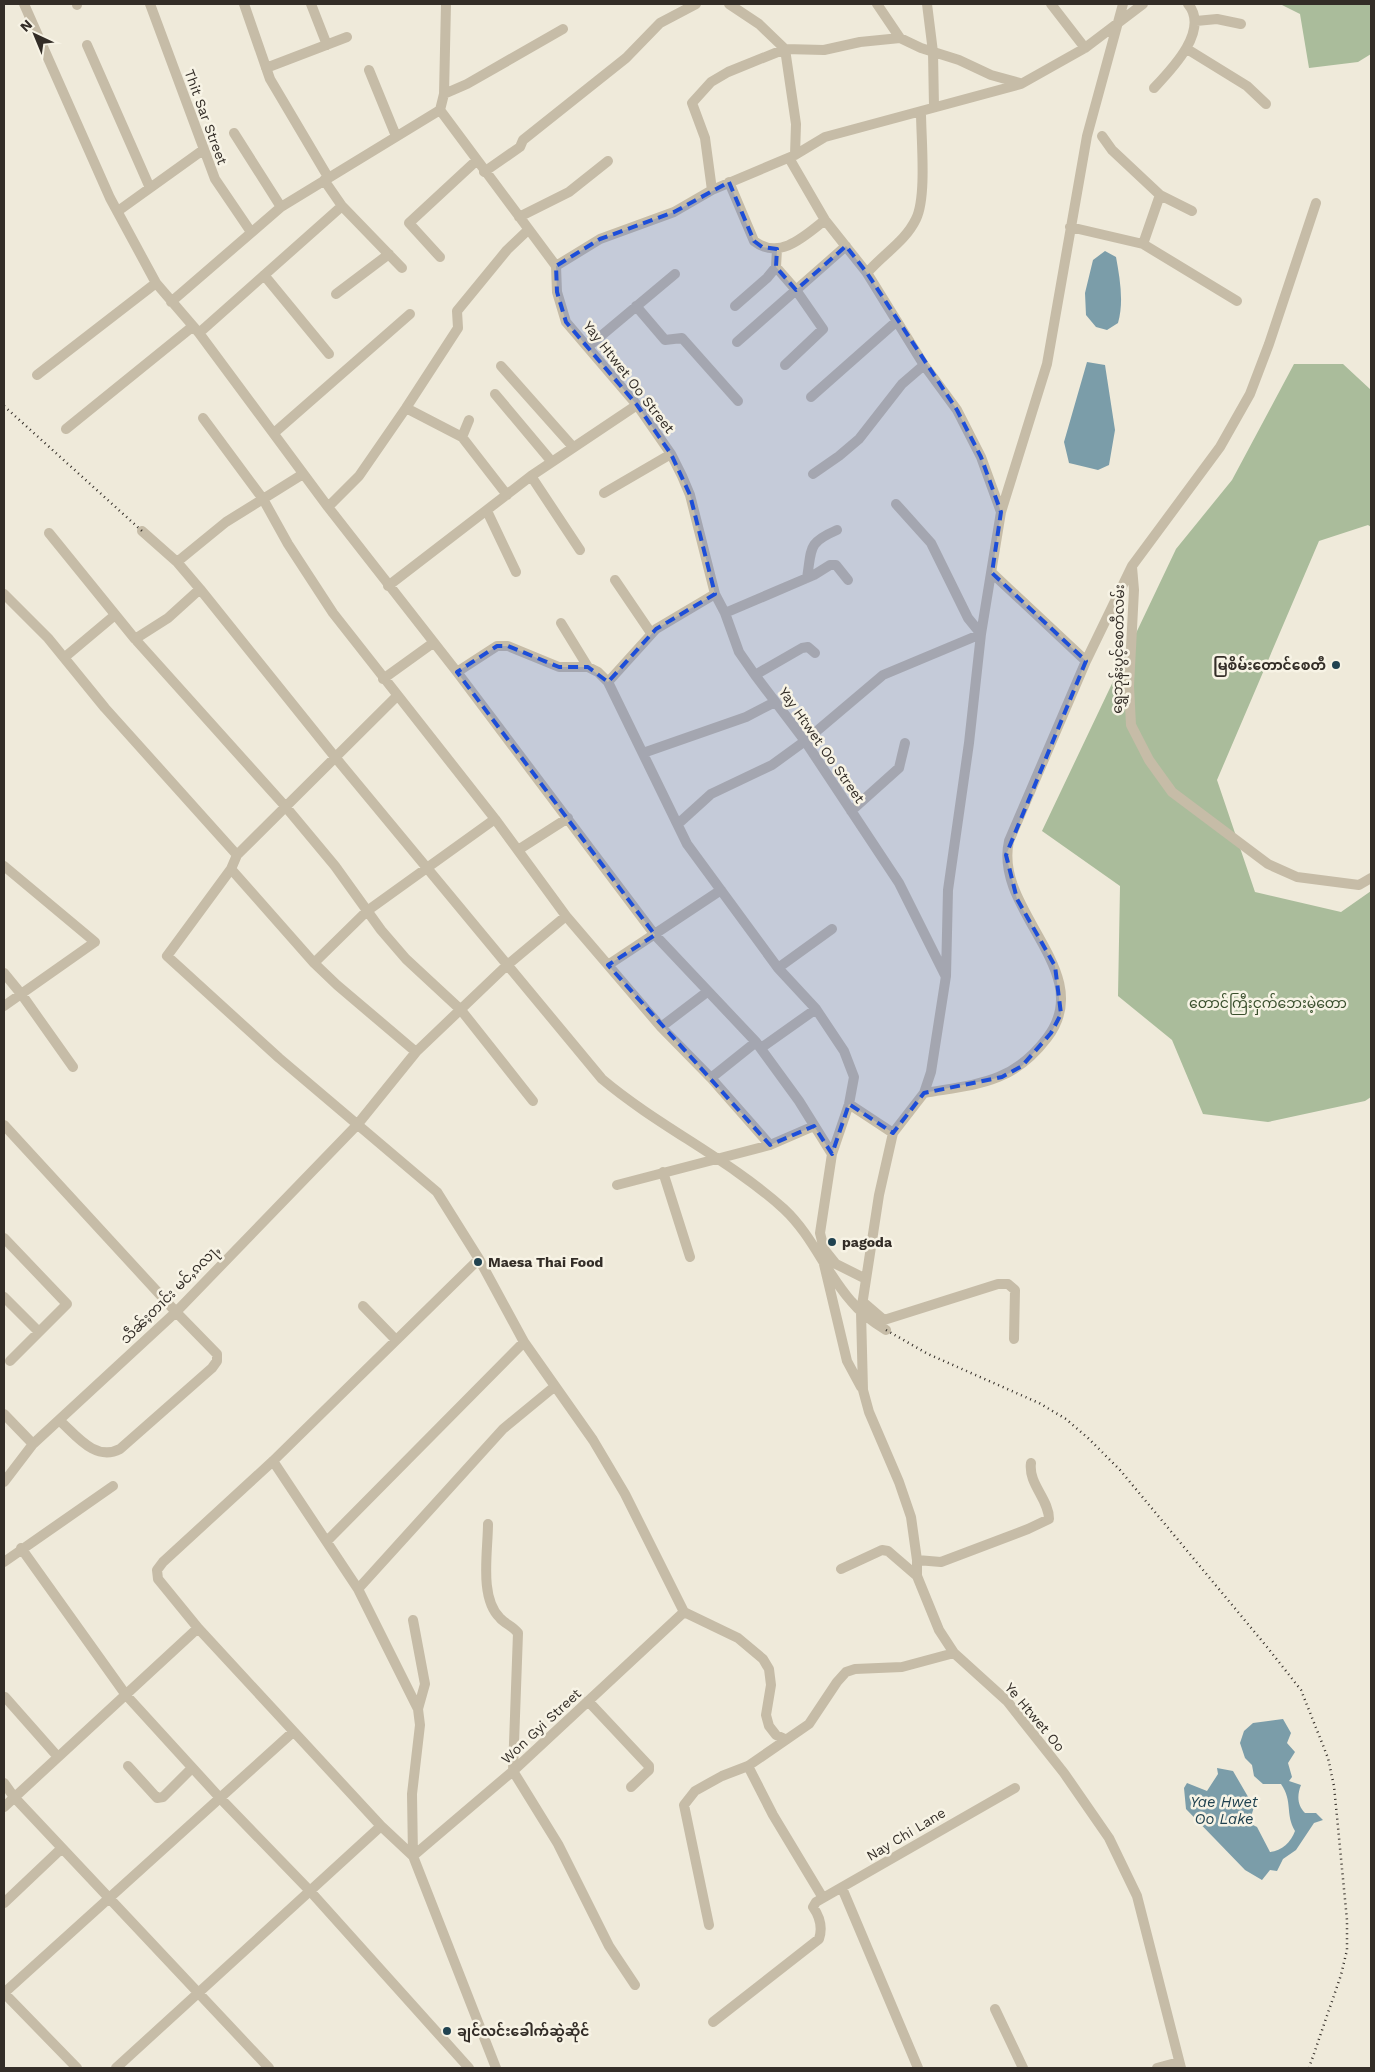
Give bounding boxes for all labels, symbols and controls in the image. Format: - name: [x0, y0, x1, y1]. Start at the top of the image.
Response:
- north arrow: [10, 10, 60, 60]
- text: N: [17, 16, 35, 35]
- street label: Thit Sar Street: [181, 67, 231, 167]
- street label: Yay Htwet Oo Street: [580, 318, 678, 436]
- street label: ရွှေဘုန်းပွင့်စေတီလမ်း: [1107, 584, 1131, 714]
- place label: မြစိမ်းတောင်စေတီ: [1213, 655, 1326, 677]
- marker: မြစိမ်းတောင်စေတီ: [1330, 659, 1342, 671]
- street label: Yay Htwet Oo Street: [776, 684, 868, 806]
- park label: တောင်ကြီးငှက်ဘေးမဲ့တော: [1189, 993, 1347, 1015]
- place label: pagoda: [842, 1234, 893, 1250]
- marker: pagoda: [826, 1236, 838, 1248]
- street label: သဵၼ်ႈတၢင်း မင်ႇၵလႃႇ: [116, 1240, 226, 1350]
- place label: Maesa Thai Food: [488, 1254, 603, 1270]
- marker: Maesa Thai Food: [472, 1256, 484, 1268]
- street label: Ye Htwet Oo: [1002, 1679, 1068, 1755]
- street label: Won Gyi Street: [498, 1685, 584, 1767]
- water label: Yae Hwet Oo Lake: [1190, 1793, 1259, 1828]
- street label: Nay Chi Lane: [864, 1804, 948, 1864]
- place label: ချင်လင်းခေါက်ဆွဲဆိုင်: [457, 2021, 590, 2043]
- marker: ချင်လင်းခေါက်ဆွဲဆိုင်: [441, 2025, 453, 2037]

